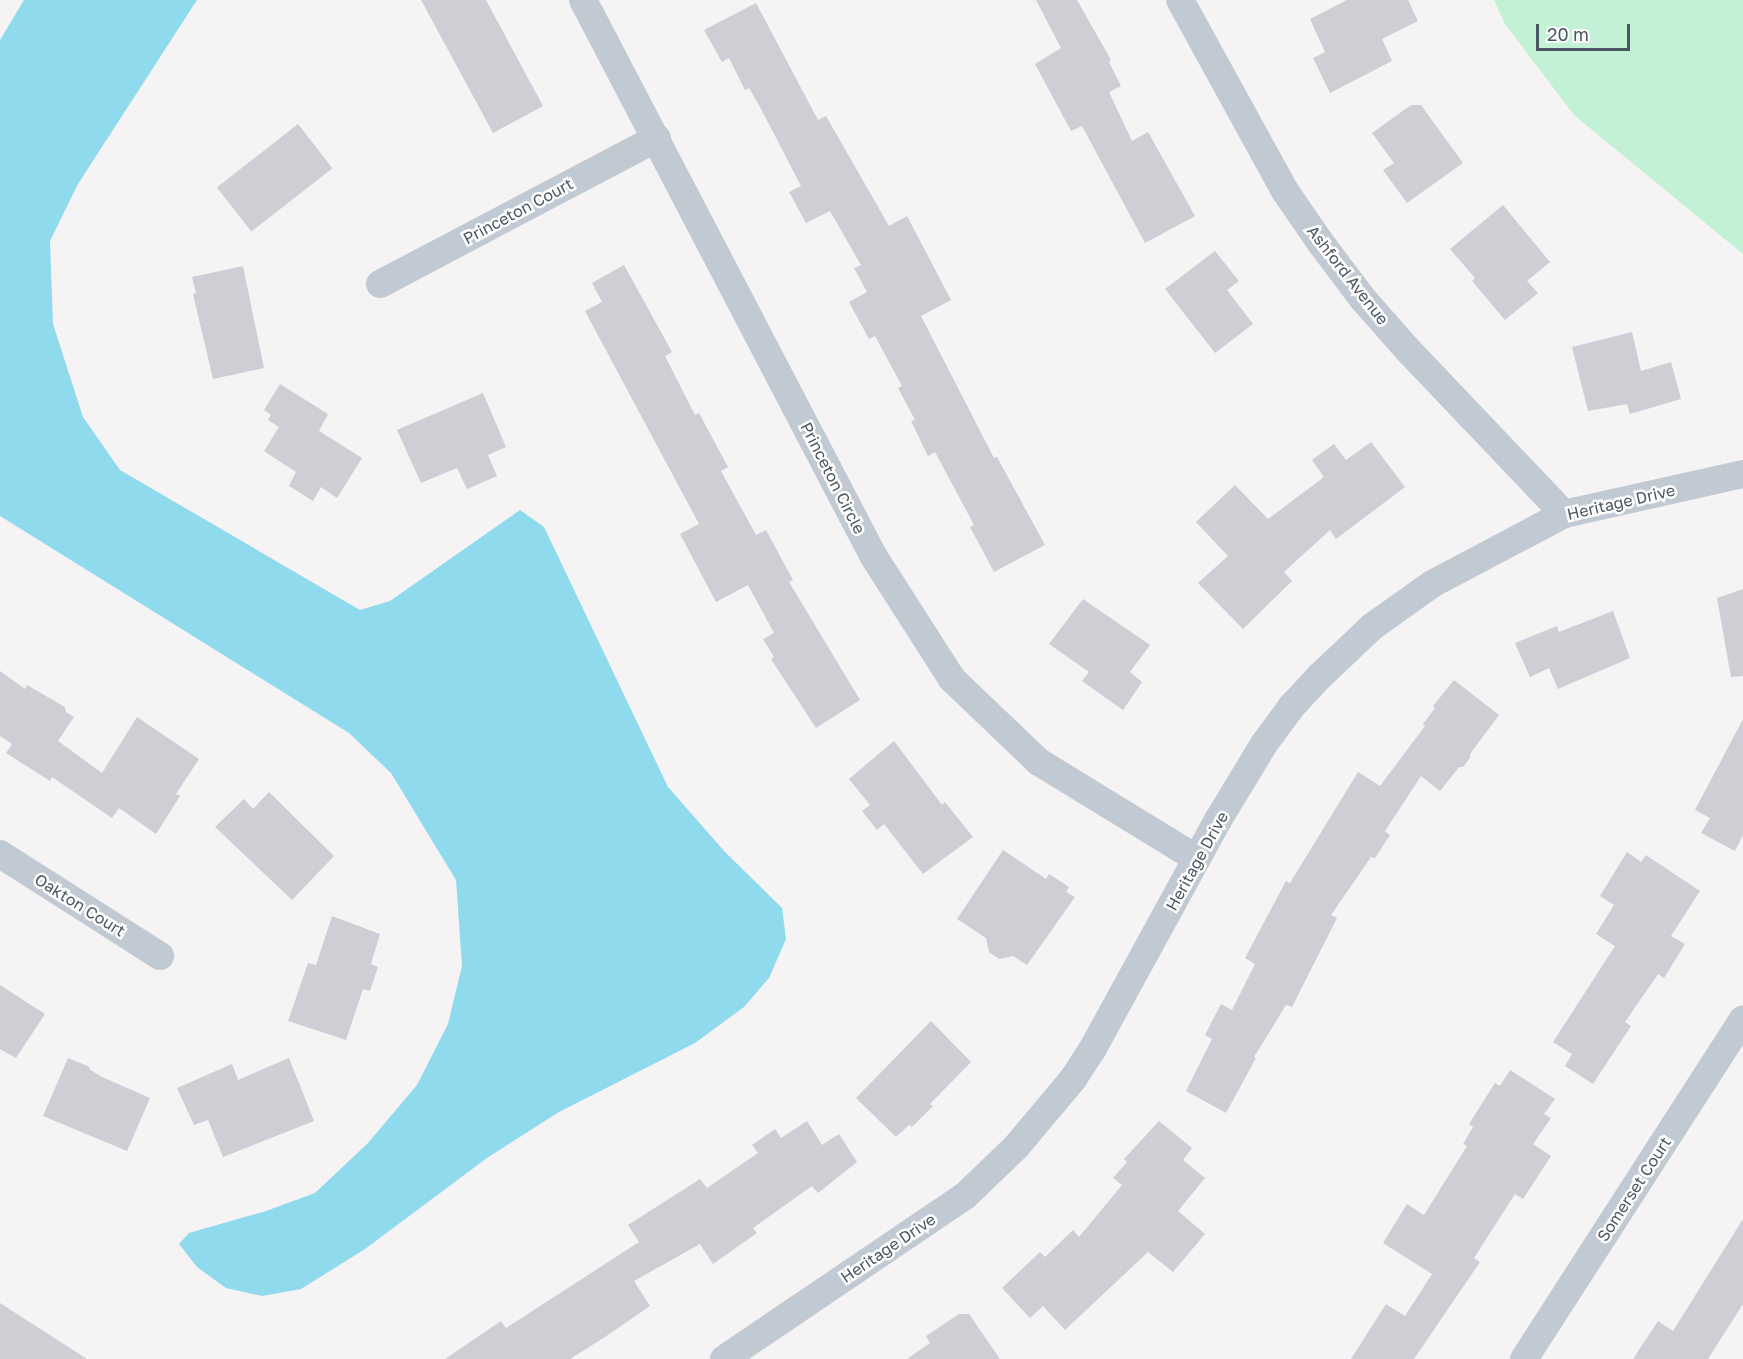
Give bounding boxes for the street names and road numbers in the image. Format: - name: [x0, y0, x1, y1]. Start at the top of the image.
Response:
- street label: Princeton Court: [460, 174, 576, 248]
- street label: Ashford Avenue: [1303, 222, 1393, 328]
- street label: Princeton Circle: [797, 419, 869, 537]
- street label: Heritage Drive: [1565, 480, 1677, 524]
- street label: Heritage Drive: [1162, 808, 1232, 914]
- street label: Oakton Court: [31, 870, 129, 940]
- street label: Somerset Court: [1593, 1133, 1675, 1245]
- street label: Heritage Drive: [837, 1209, 939, 1287]

